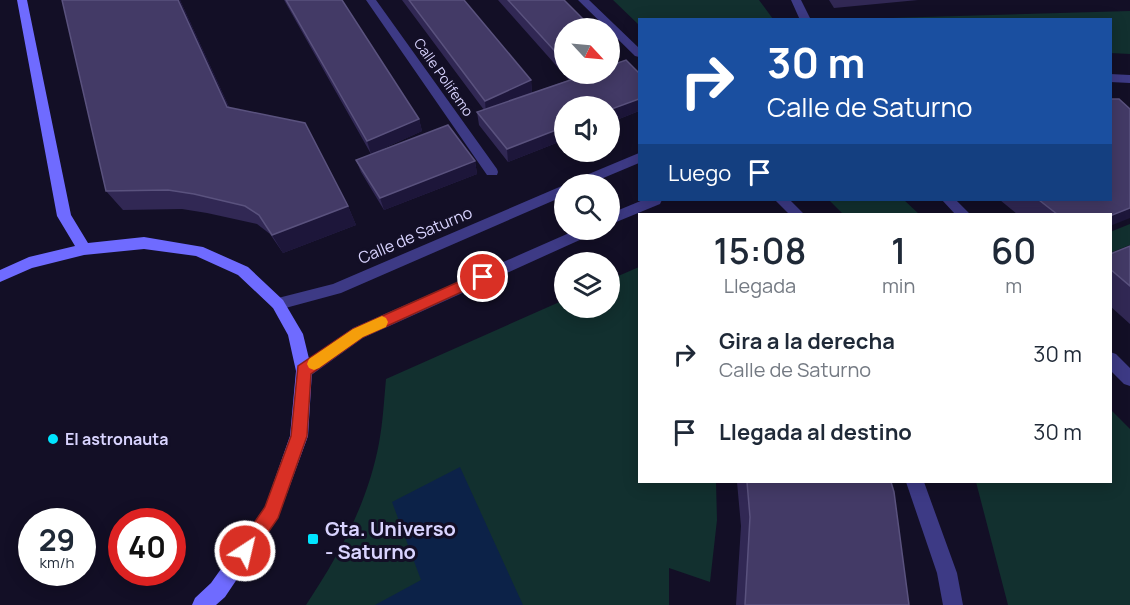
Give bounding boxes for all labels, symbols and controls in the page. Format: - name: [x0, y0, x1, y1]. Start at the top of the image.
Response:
- north arrow: [554, 18, 620, 84]
- map controls: [554, 18, 620, 318]
- text: 30 m: [767, 33, 865, 91]
- street label: Calle Polifemo: [410, 34, 478, 120]
- icon: right: [668, 42, 746, 120]
- text: Calle de Saturno: [767, 88, 972, 125]
- button: sound: [554, 96, 620, 162]
- icon: arrive: [743, 156, 776, 189]
- text: Luego: [668, 158, 731, 188]
- button: search: [554, 174, 620, 240]
- street label: Calle de Saturno: [355, 201, 475, 269]
- text: 15:08: [714, 226, 806, 275]
- text: 1: [891, 226, 906, 275]
- text: 60: [991, 226, 1036, 275]
- pin: [457, 251, 508, 302]
- button: layers: [554, 252, 620, 318]
- icon: arrive: [466, 260, 499, 293]
- text: Llegada: [724, 272, 796, 299]
- text: min: [882, 272, 915, 299]
- text: m: [1005, 272, 1022, 299]
- text: Gira a la derecha: [719, 326, 895, 356]
- icon: right: [668, 338, 701, 371]
- text: 30 m: [1033, 339, 1082, 369]
- text: Calle de Saturno: [719, 356, 871, 383]
- icon: arrive: [668, 416, 701, 449]
- text: Llegada al destino: [719, 417, 912, 447]
- text: 30 m: [1033, 417, 1082, 447]
- place label: El astronauta: [65, 428, 168, 450]
- marker: El astronauta: [46, 432, 60, 446]
- speed limit sign: 40: [108, 508, 186, 586]
- place label: Gta. Universo - Saturno: [325, 515, 456, 565]
- text: 29: [39, 519, 75, 560]
- position arrow: [213, 519, 277, 583]
- marker: Gta. Universo - Saturno: [306, 532, 320, 546]
- text: km/h: [40, 552, 74, 573]

